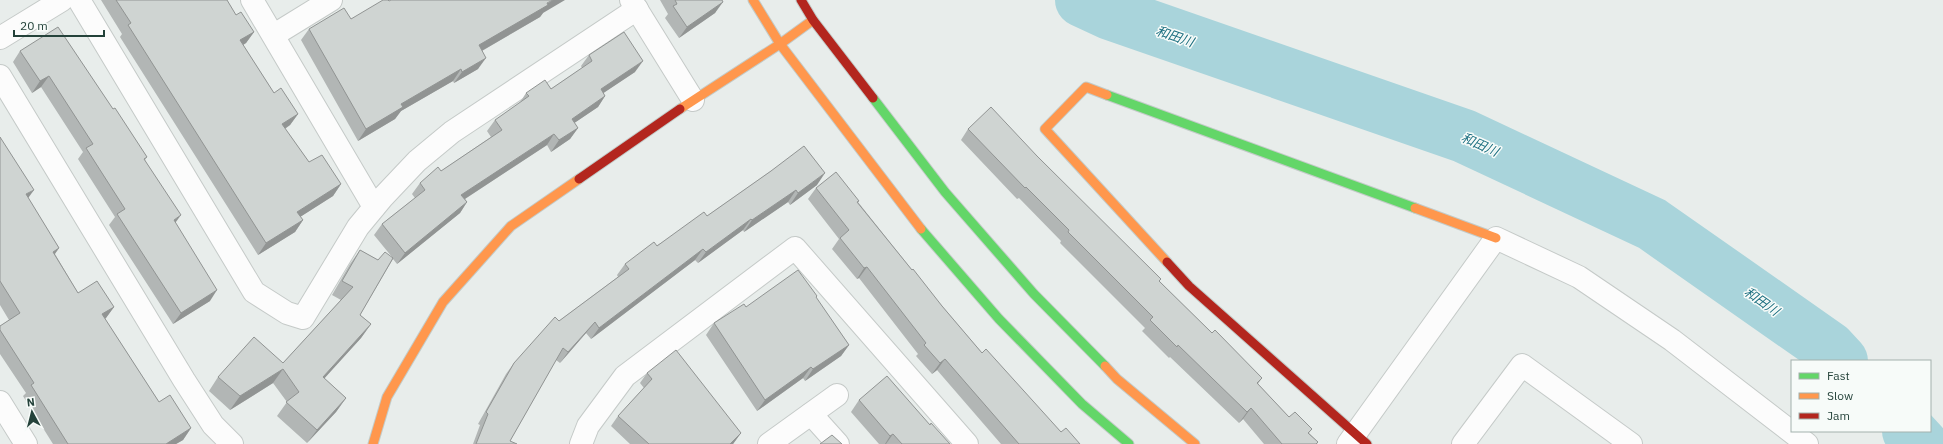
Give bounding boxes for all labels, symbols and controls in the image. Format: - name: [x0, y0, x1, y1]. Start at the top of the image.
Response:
- scale bar: [14, 12, 104, 38]
- text: 20 m: [20, 18, 48, 33]
- water label: 和田川: [1154, 22, 1198, 52]
- water label: 和田川: [1459, 129, 1503, 161]
- water label: 和田川: [1741, 283, 1784, 321]
- legend: [1791, 360, 1931, 432]
- text: Fast: [1827, 368, 1850, 383]
- text: Slow: [1827, 388, 1853, 403]
- north arrow: [12, 392, 52, 432]
- text: N: [26, 395, 36, 410]
- text: Jam: [1827, 408, 1850, 423]

